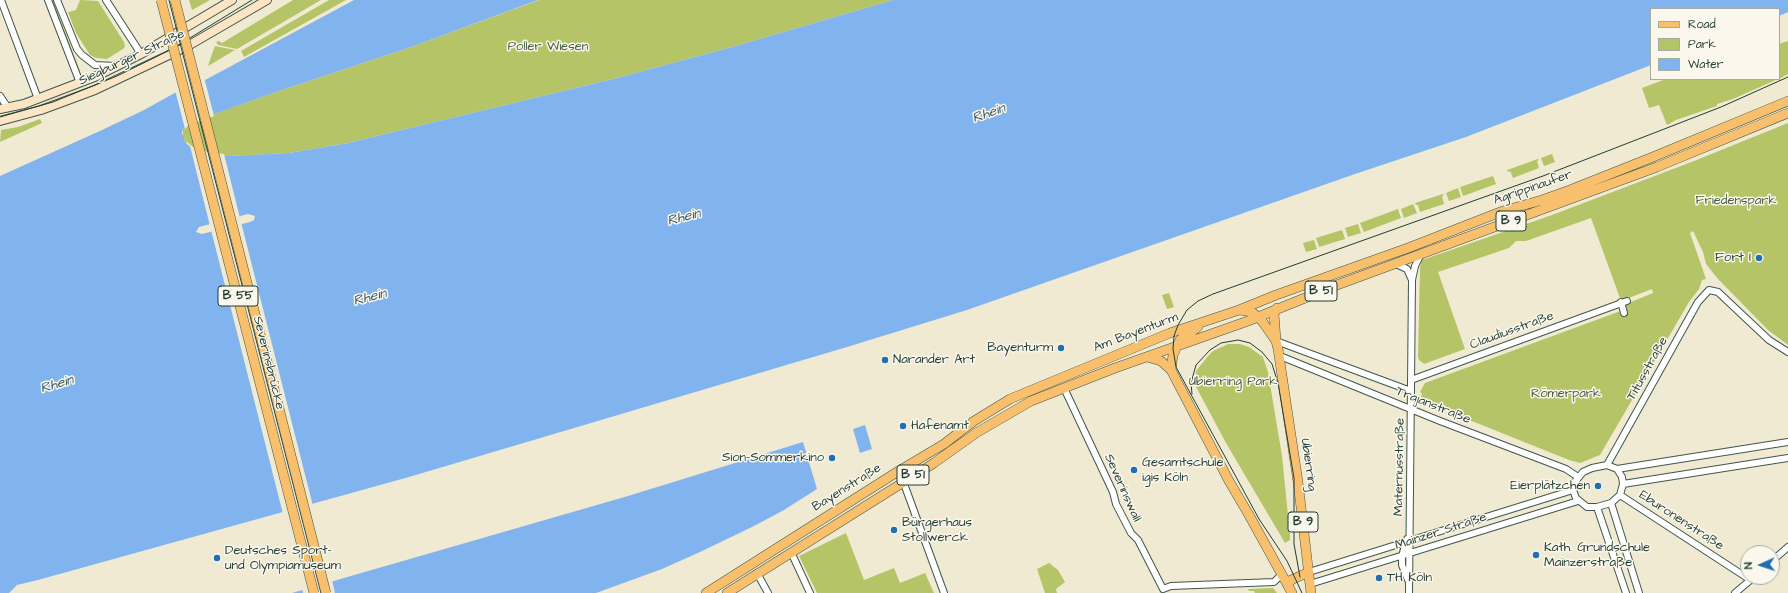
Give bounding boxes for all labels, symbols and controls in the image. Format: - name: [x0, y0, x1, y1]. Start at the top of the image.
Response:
- legend: [1650, 8, 1780, 80]
- text: Road: [1688, 16, 1716, 33]
- street label: Siegburger Straße: [77, 27, 187, 89]
- text: Park: [1688, 36, 1716, 53]
- park label: Poller Wiesen: [508, 39, 588, 55]
- text: Water: [1688, 56, 1723, 73]
- water label: Rhein: [970, 101, 1008, 127]
- street label: Agrippinaufer: [1492, 167, 1574, 209]
- park label: Friedenspark: [1696, 193, 1776, 209]
- water label: Rhein: [666, 206, 702, 230]
- road number: B 9: [1496, 211, 1526, 231]
- place label: Fort I: [1715, 250, 1751, 266]
- marker: Fort I: [1754, 253, 1764, 263]
- road number: B 51: [1305, 281, 1337, 301]
- road number: B 55: [218, 286, 258, 306]
- water label: Rhein: [352, 286, 388, 310]
- street label: Claudiusstraße: [1468, 309, 1556, 353]
- street label: Am Bayenturm: [1092, 310, 1180, 356]
- street label: Severinsbrücke: [249, 315, 287, 411]
- street label: Titusstraße: [1624, 334, 1672, 404]
- place label: Bayenturm: [987, 340, 1053, 356]
- marker: Bayenturm: [1056, 343, 1066, 353]
- place label: Narander Art: [893, 352, 975, 368]
- marker: Narander Art: [880, 355, 890, 365]
- water label: Rhein: [39, 372, 75, 398]
- park label: Ubierring Park: [1189, 374, 1277, 390]
- street label: Trajanstraße: [1393, 384, 1473, 428]
- park label: Römerpark: [1531, 386, 1601, 402]
- place label: Hafenamt: [911, 418, 969, 434]
- street label: Maternusstraße: [1391, 418, 1409, 516]
- marker: Hafenamt: [898, 421, 908, 431]
- street label: Ubierring: [1297, 438, 1319, 492]
- place label: Sion-Sommerkino: [722, 450, 824, 466]
- street label: Severinswall: [1100, 452, 1144, 524]
- marker: Sion-Sommerkino: [827, 453, 837, 463]
- place label: Gesamtschule igis Köln: [1142, 455, 1223, 486]
- street label: Bayenstraße: [810, 461, 884, 515]
- road number: B 51: [897, 465, 929, 485]
- marker: Gesamtschule igis Köln: [1129, 465, 1139, 475]
- place label: Eierplätzchen: [1510, 478, 1590, 494]
- marker: Eierplätzchen: [1593, 481, 1603, 491]
- street label: Eburonenstraße: [1636, 488, 1726, 554]
- street label: Mainzer Straße: [1393, 510, 1489, 554]
- road number: B 9: [1288, 512, 1318, 532]
- place label: Bürgerhaus Stollwerck: [902, 515, 972, 546]
- marker: Bürgerhaus Stollwerck: [889, 525, 899, 535]
- place label: Kath. Grundschule Mainzerstraße: [1544, 540, 1650, 571]
- place label: Deutsches Sport- und Olympiamuseum: [225, 543, 341, 574]
- north arrow: [1740, 545, 1780, 585]
- marker: Kath. Grundschule Mainzerstraße: [1531, 550, 1541, 560]
- marker: Deutsches Sport- und Olympiamuseum: [212, 553, 222, 563]
- text: N: [1741, 562, 1756, 569]
- place label: TH Köln: [1387, 570, 1432, 586]
- marker: TH Köln: [1374, 573, 1384, 583]

